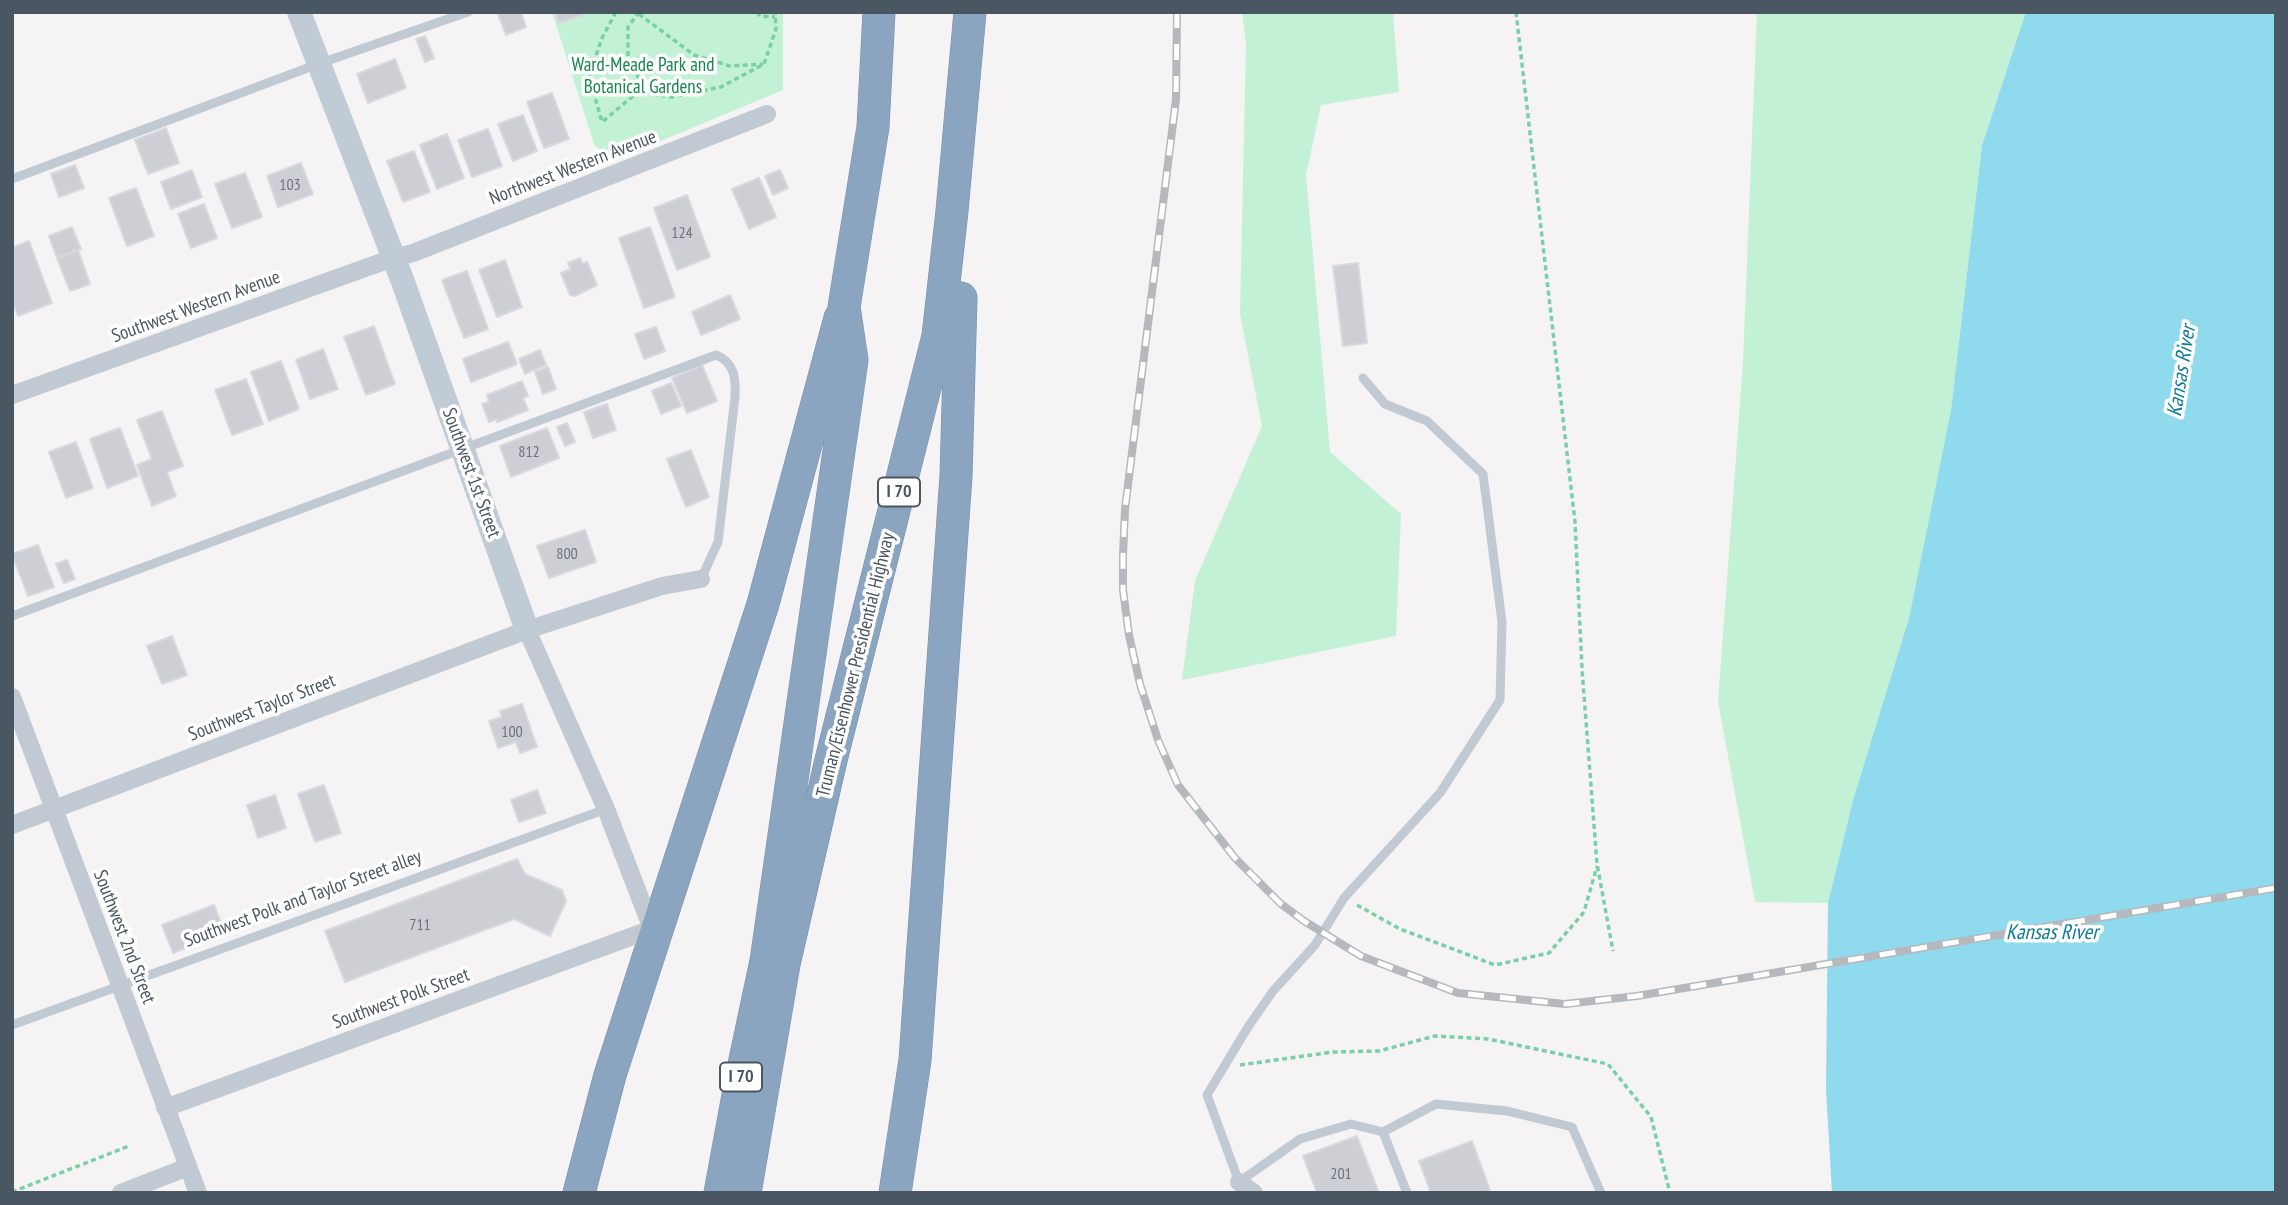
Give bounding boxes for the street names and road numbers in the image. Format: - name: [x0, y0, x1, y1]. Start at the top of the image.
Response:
- street label: Northwest Western Avenue: [486, 126, 660, 210]
- street label: Southwest Western Avenue: [109, 266, 283, 348]
- street label: Southwest 1st Street: [437, 405, 505, 541]
- road number: I 70: [878, 478, 920, 506]
- street label: Truman/Eisenhower Presidential Highway: [812, 530, 900, 800]
- street label: Southwest Taylor Street: [185, 669, 339, 747]
- street label: Southwest Polk and Taylor Street alley: [181, 845, 425, 953]
- street label: Southwest 2nd Street: [88, 867, 160, 1007]
- street label: Southwest Polk Street: [329, 964, 473, 1034]
- road number: I 70: [720, 1062, 762, 1092]

